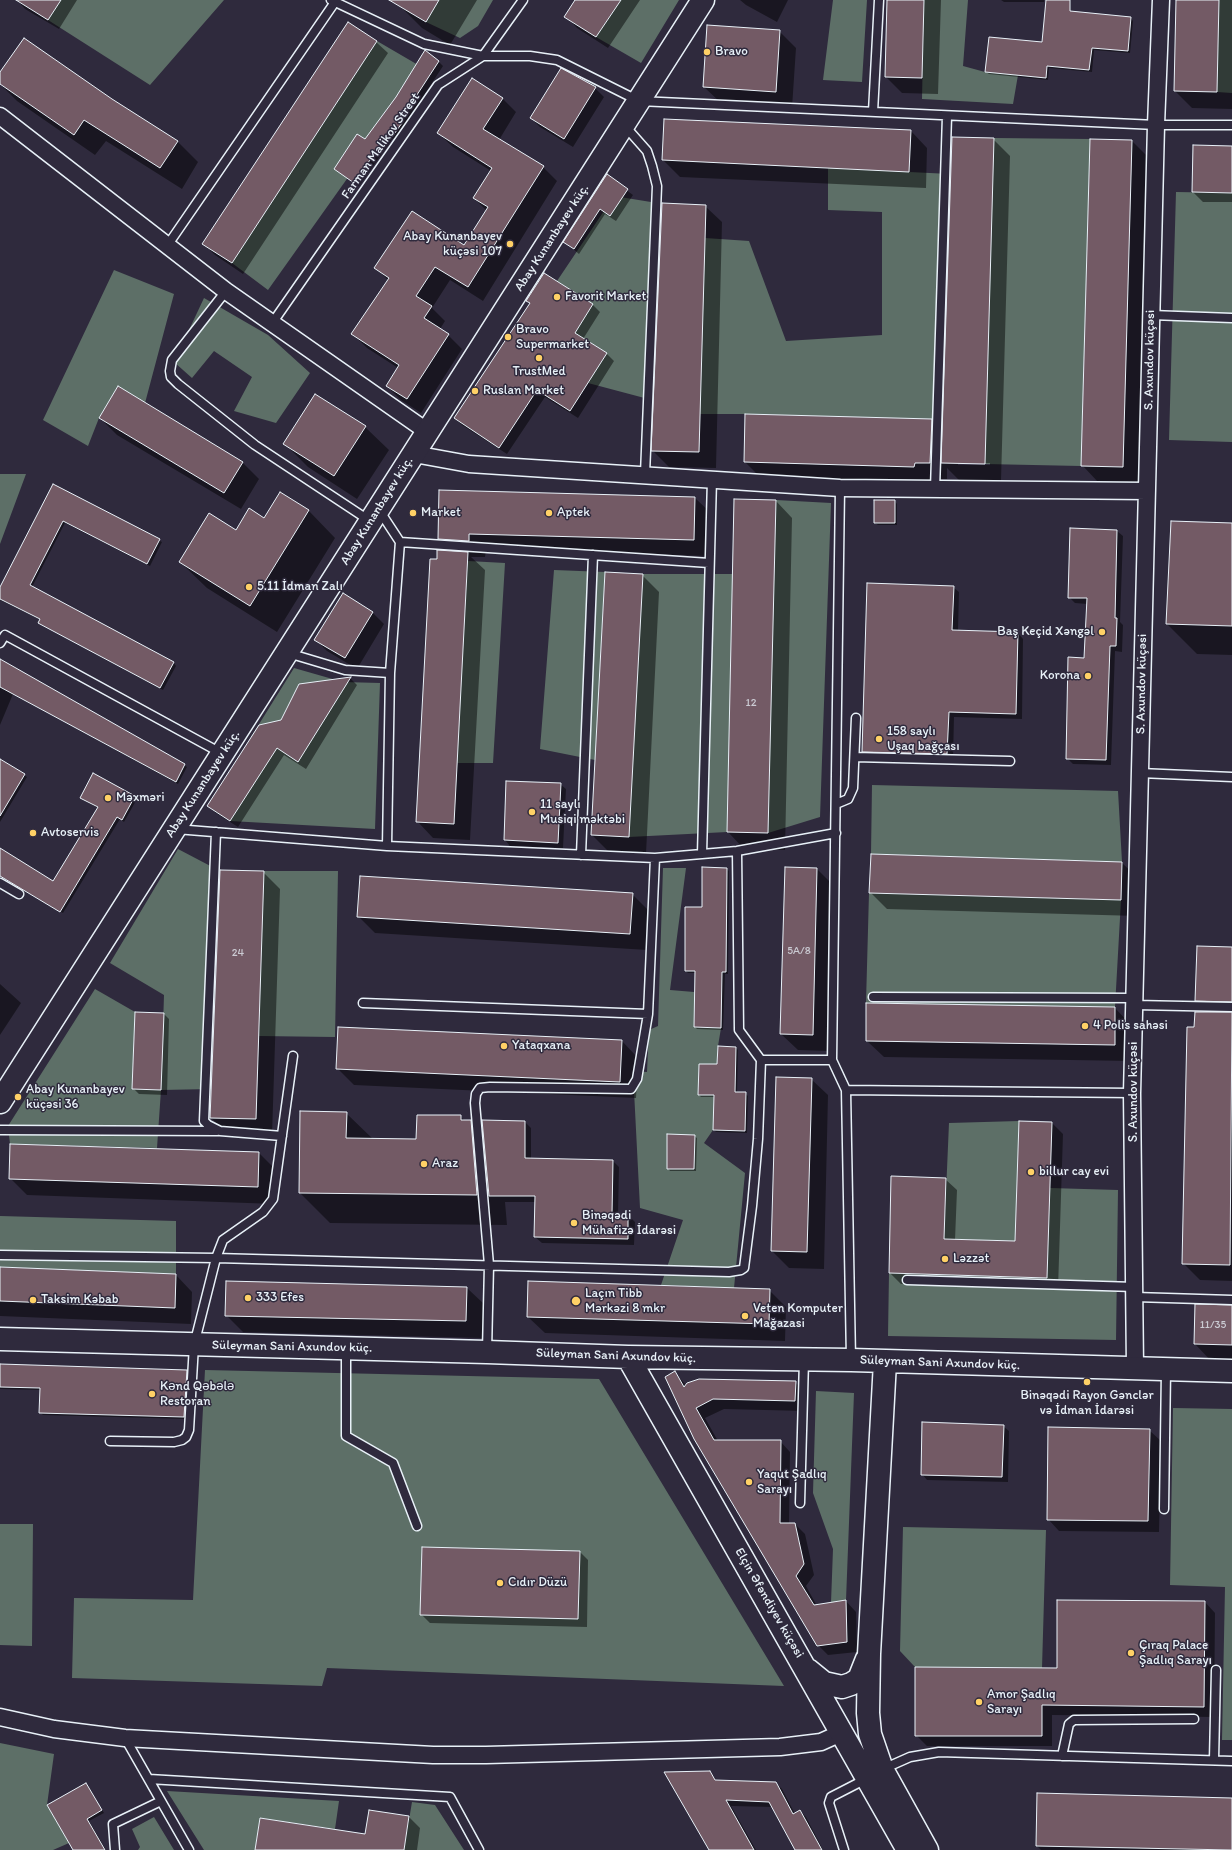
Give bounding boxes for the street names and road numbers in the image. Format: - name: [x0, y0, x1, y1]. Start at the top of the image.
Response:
- street label: Farman Malikov Street: [339, 90, 423, 202]
- street label: Abay Kunanbayev küç.: [511, 181, 593, 295]
- street label: S. Axundov küçəsi: [1141, 310, 1159, 410]
- street label: Abay Kunanbayev küç.: [337, 454, 417, 568]
- street label: S. Axundov küçəsi: [1133, 634, 1151, 734]
- street label: Abay Kunanbayev küç.: [162, 727, 244, 841]
- street label: S. Axundov küçəsi: [1126, 1042, 1142, 1142]
- street label: Süleyman Sani Axundov küç.: [212, 1338, 372, 1356]
- street label: Süleyman Sani Axundov küç.: [536, 1345, 696, 1367]
- street label: Süleyman Sani Axundov küç.: [860, 1352, 1020, 1374]
- street label: Elçin Əfəndiyev küçəsi: [731, 1545, 807, 1661]

